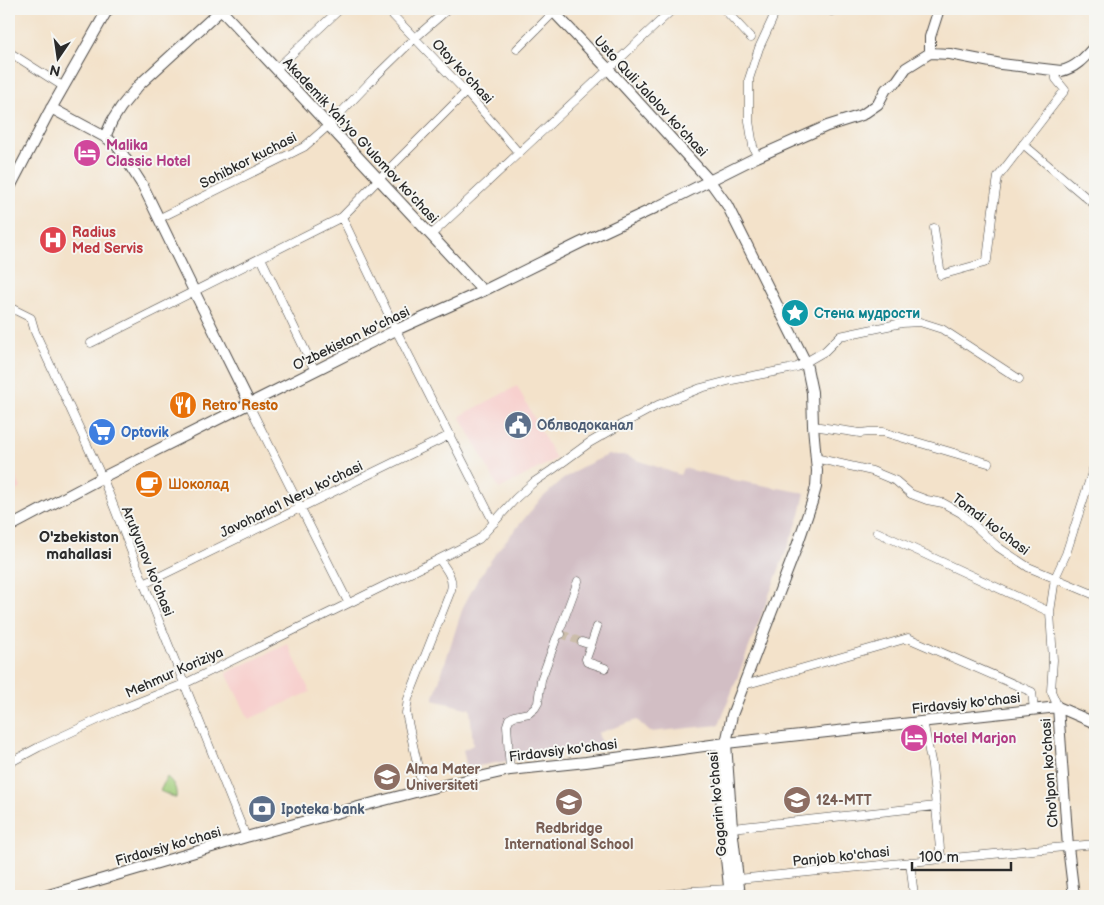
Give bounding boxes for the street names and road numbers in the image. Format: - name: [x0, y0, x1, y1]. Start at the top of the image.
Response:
- street label: Usto Quli Jalolov ko'chasi: [590, 32, 711, 160]
- street label: Otoy ko'chasi: [428, 36, 497, 107]
- street label: Akademik Yah'yo G'ulomov ko'chasi: [279, 54, 442, 227]
- street label: Sohibkor kuchasi: [197, 129, 300, 192]
- street label: O'zbekiston ko'chasi: [290, 303, 412, 374]
- street label: Javoharla'l Neru ko'chasi: [217, 457, 365, 541]
- street label: Tomdi ko'chasi: [949, 490, 1033, 559]
- street label: Arutyunov ko'chasi: [118, 504, 177, 618]
- street label: Mehmur Koriziya: [123, 643, 226, 702]
- street label: Firdavsiy ko'chasi: [911, 689, 1021, 718]
- street label: Cho'lpon ko'chasi: [1037, 718, 1062, 828]
- street label: Firdavsiy ko'chasi: [508, 735, 618, 766]
- street label: Gagarin ko'chasi: [704, 751, 731, 857]
- street label: Firdavsiy ko'chasi: [113, 823, 223, 870]
- street label: Panjob ko'chasi: [792, 843, 890, 870]

